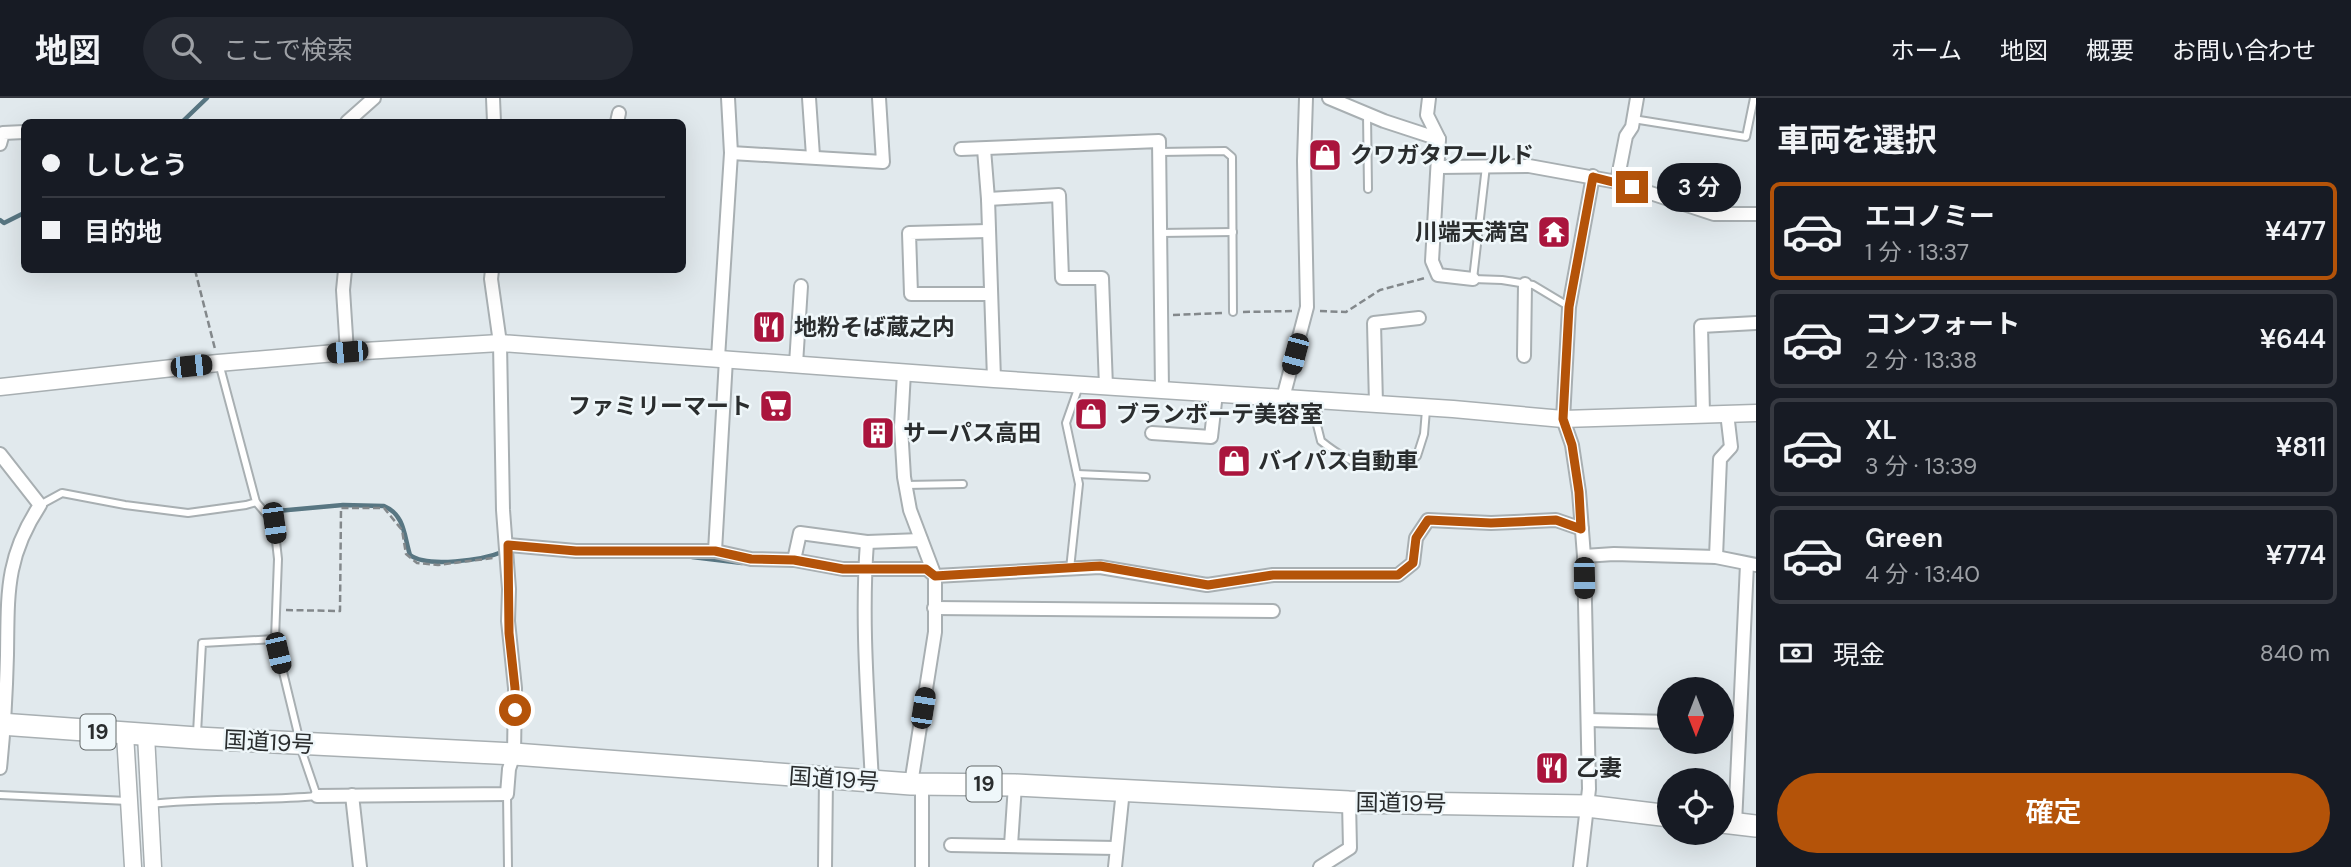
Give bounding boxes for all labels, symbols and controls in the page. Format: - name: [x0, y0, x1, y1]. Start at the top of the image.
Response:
- search box: [143, 17, 633, 80]
- text: 地図: [35, 29, 101, 72]
- icon: search: [167, 29, 205, 67]
- text: ここで検索: [223, 33, 353, 67]
- text: ホーム: [1891, 35, 1962, 66]
- text: 地図: [2000, 35, 2048, 66]
- text: 概要: [2086, 35, 2134, 66]
- text: お問い合わせ: [2172, 35, 2316, 66]
- text: 車両を選択: [1777, 119, 1937, 161]
- shop icon: クワガタワールド: [1306, 136, 1344, 174]
- place label: クワガタワールド: [1350, 140, 1534, 170]
- text: ししとう: [84, 148, 188, 182]
- callout: 3 分: [1656, 162, 1740, 212]
- route end: [1616, 171, 1648, 203]
- text: 3 分: [1678, 172, 1720, 202]
- text: エコノミー: [1865, 199, 1995, 233]
- icon: car: [1781, 200, 1844, 263]
- temple icon: 川端天満宮: [1535, 213, 1573, 251]
- text: ¥477: [2265, 214, 2326, 248]
- text: 目的地: [84, 215, 162, 249]
- place label: 川端天満宮: [1415, 217, 1530, 247]
- text: 1 分 · 13:37: [1865, 237, 1969, 267]
- text: コンフォート: [1865, 307, 2020, 341]
- restaurant icon: 地粉そば蔵之内: [750, 308, 788, 346]
- icon: car: [1781, 308, 1844, 371]
- place label: 地粉そば蔵之内: [794, 312, 955, 342]
- text: ¥644: [2260, 322, 2326, 356]
- car: [1280, 331, 1311, 377]
- car: [326, 340, 369, 364]
- text: 2 分 · 13:38: [1865, 345, 1977, 375]
- car: [170, 353, 213, 379]
- supermarket icon: ファミリーマート: [757, 387, 795, 425]
- place label: ファミリーマート: [568, 391, 752, 421]
- shop icon: ブランボーテ美容室: [1072, 395, 1110, 433]
- place label: ブランボーテ美容室: [1116, 399, 1323, 429]
- text: XL: [1865, 413, 1897, 447]
- building icon: サーパス高田: [859, 414, 897, 452]
- icon: car: [1781, 416, 1844, 479]
- place label: サーパス高田: [903, 418, 1041, 448]
- text: ¥811: [2276, 430, 2326, 464]
- shop icon: バイパス自動車: [1215, 442, 1253, 480]
- place label: バイパス自動車: [1258, 446, 1419, 476]
- text: 3 分 · 13:39: [1865, 451, 1977, 481]
- car: [261, 501, 288, 545]
- text: Green: [1865, 521, 1943, 555]
- icon: car: [1781, 524, 1844, 587]
- text: ¥774: [2266, 538, 2326, 572]
- car: [1574, 557, 1595, 599]
- text: 4 分 · 13:40: [1865, 559, 1980, 589]
- car: [264, 630, 293, 676]
- icon: cash: [1777, 634, 1815, 672]
- text: 現金: [1833, 638, 1885, 672]
- text: 840 m: [2260, 638, 2330, 668]
- north arrow: [1657, 677, 1734, 754]
- map controls: [1657, 677, 1734, 845]
- car: [910, 686, 937, 730]
- route start: [499, 694, 531, 726]
- road number: 19: [80, 714, 116, 750]
- street label: 国道19号: [223, 725, 315, 759]
- restaurant icon: 乙妻: [1533, 749, 1571, 787]
- place label: 乙妻: [1576, 753, 1622, 783]
- street label: 国道19号: [788, 761, 880, 797]
- road number: 19: [967, 766, 1002, 802]
- button: locate: [1657, 768, 1734, 845]
- button: 確定: [1777, 773, 2330, 853]
- street label: 国道19号: [1355, 787, 1447, 819]

